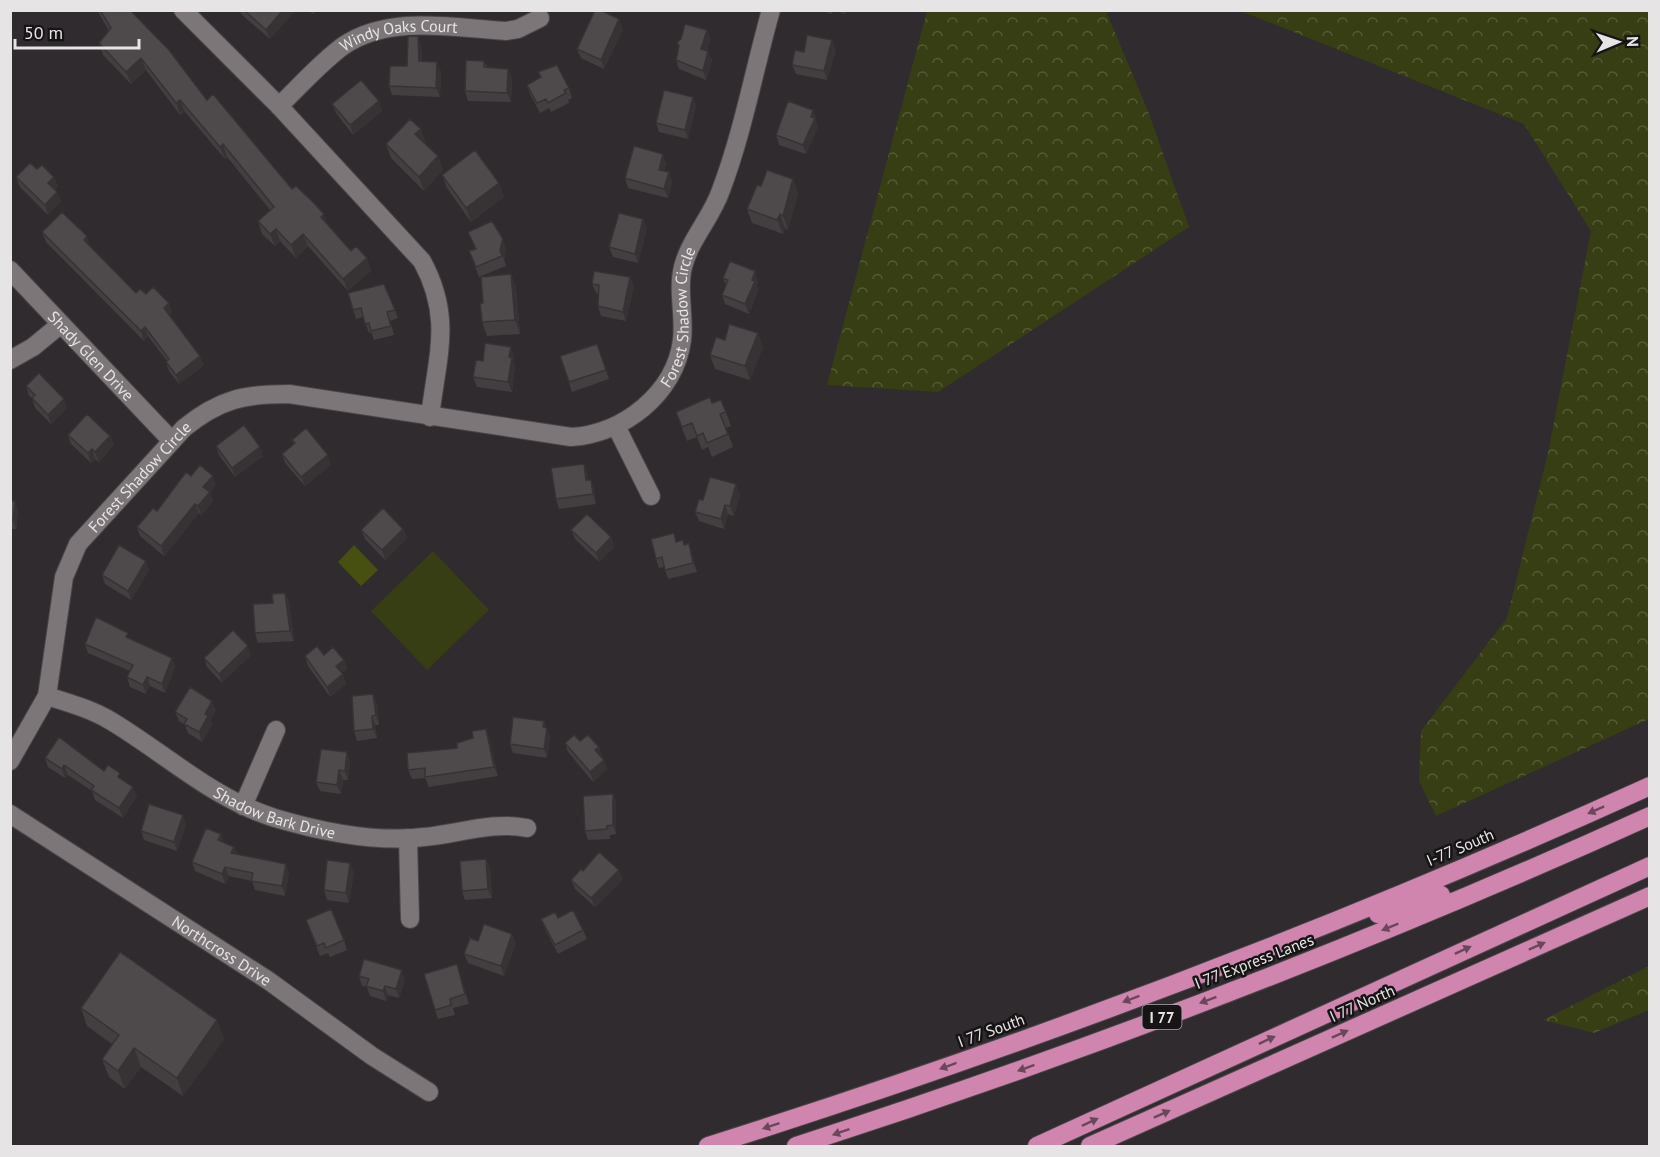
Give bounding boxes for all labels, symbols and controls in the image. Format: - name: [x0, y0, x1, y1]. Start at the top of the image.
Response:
- scale bar: [15, 12, 140, 50]
- north arrow: [1588, 12, 1648, 72]
- street label: Windy Oaks Court: [336, 15, 459, 56]
- text: 50 m: [24, 21, 63, 44]
- text: N: [1623, 36, 1643, 47]
- street label: Forest Shadow Circle: [656, 243, 700, 391]
- street label: Shady Glen Drive: [44, 306, 138, 405]
- street label: Forest Shadow Circle: [84, 416, 195, 537]
- street label: Shadow Bark Drive: [210, 782, 337, 843]
- one-way arrow: [1588, 805, 1605, 814]
- street label: I-77 South: [1423, 824, 1497, 870]
- street label: Northcross Drive: [168, 911, 275, 990]
- one-way arrow: [1380, 922, 1398, 932]
- street label: I 77 Express Lanes: [1192, 929, 1317, 993]
- one-way arrow: [1529, 941, 1547, 951]
- one-way arrow: [1455, 945, 1472, 954]
- street label: I 77 North: [1326, 980, 1398, 1026]
- one-way arrow: [1122, 995, 1140, 1005]
- one-way arrow: [1199, 995, 1217, 1005]
- road number: I 77: [1142, 1005, 1182, 1029]
- street label: I 77 South: [955, 1009, 1027, 1051]
- one-way arrow: [1332, 1030, 1349, 1039]
- one-way arrow: [1259, 1036, 1276, 1045]
- one-way arrow: [939, 1062, 957, 1072]
- one-way arrow: [1017, 1063, 1035, 1073]
- one-way arrow: [1154, 1109, 1172, 1119]
- one-way arrow: [1082, 1118, 1099, 1127]
- one-way arrow: [762, 1122, 780, 1131]
- one-way arrow: [832, 1127, 850, 1137]

